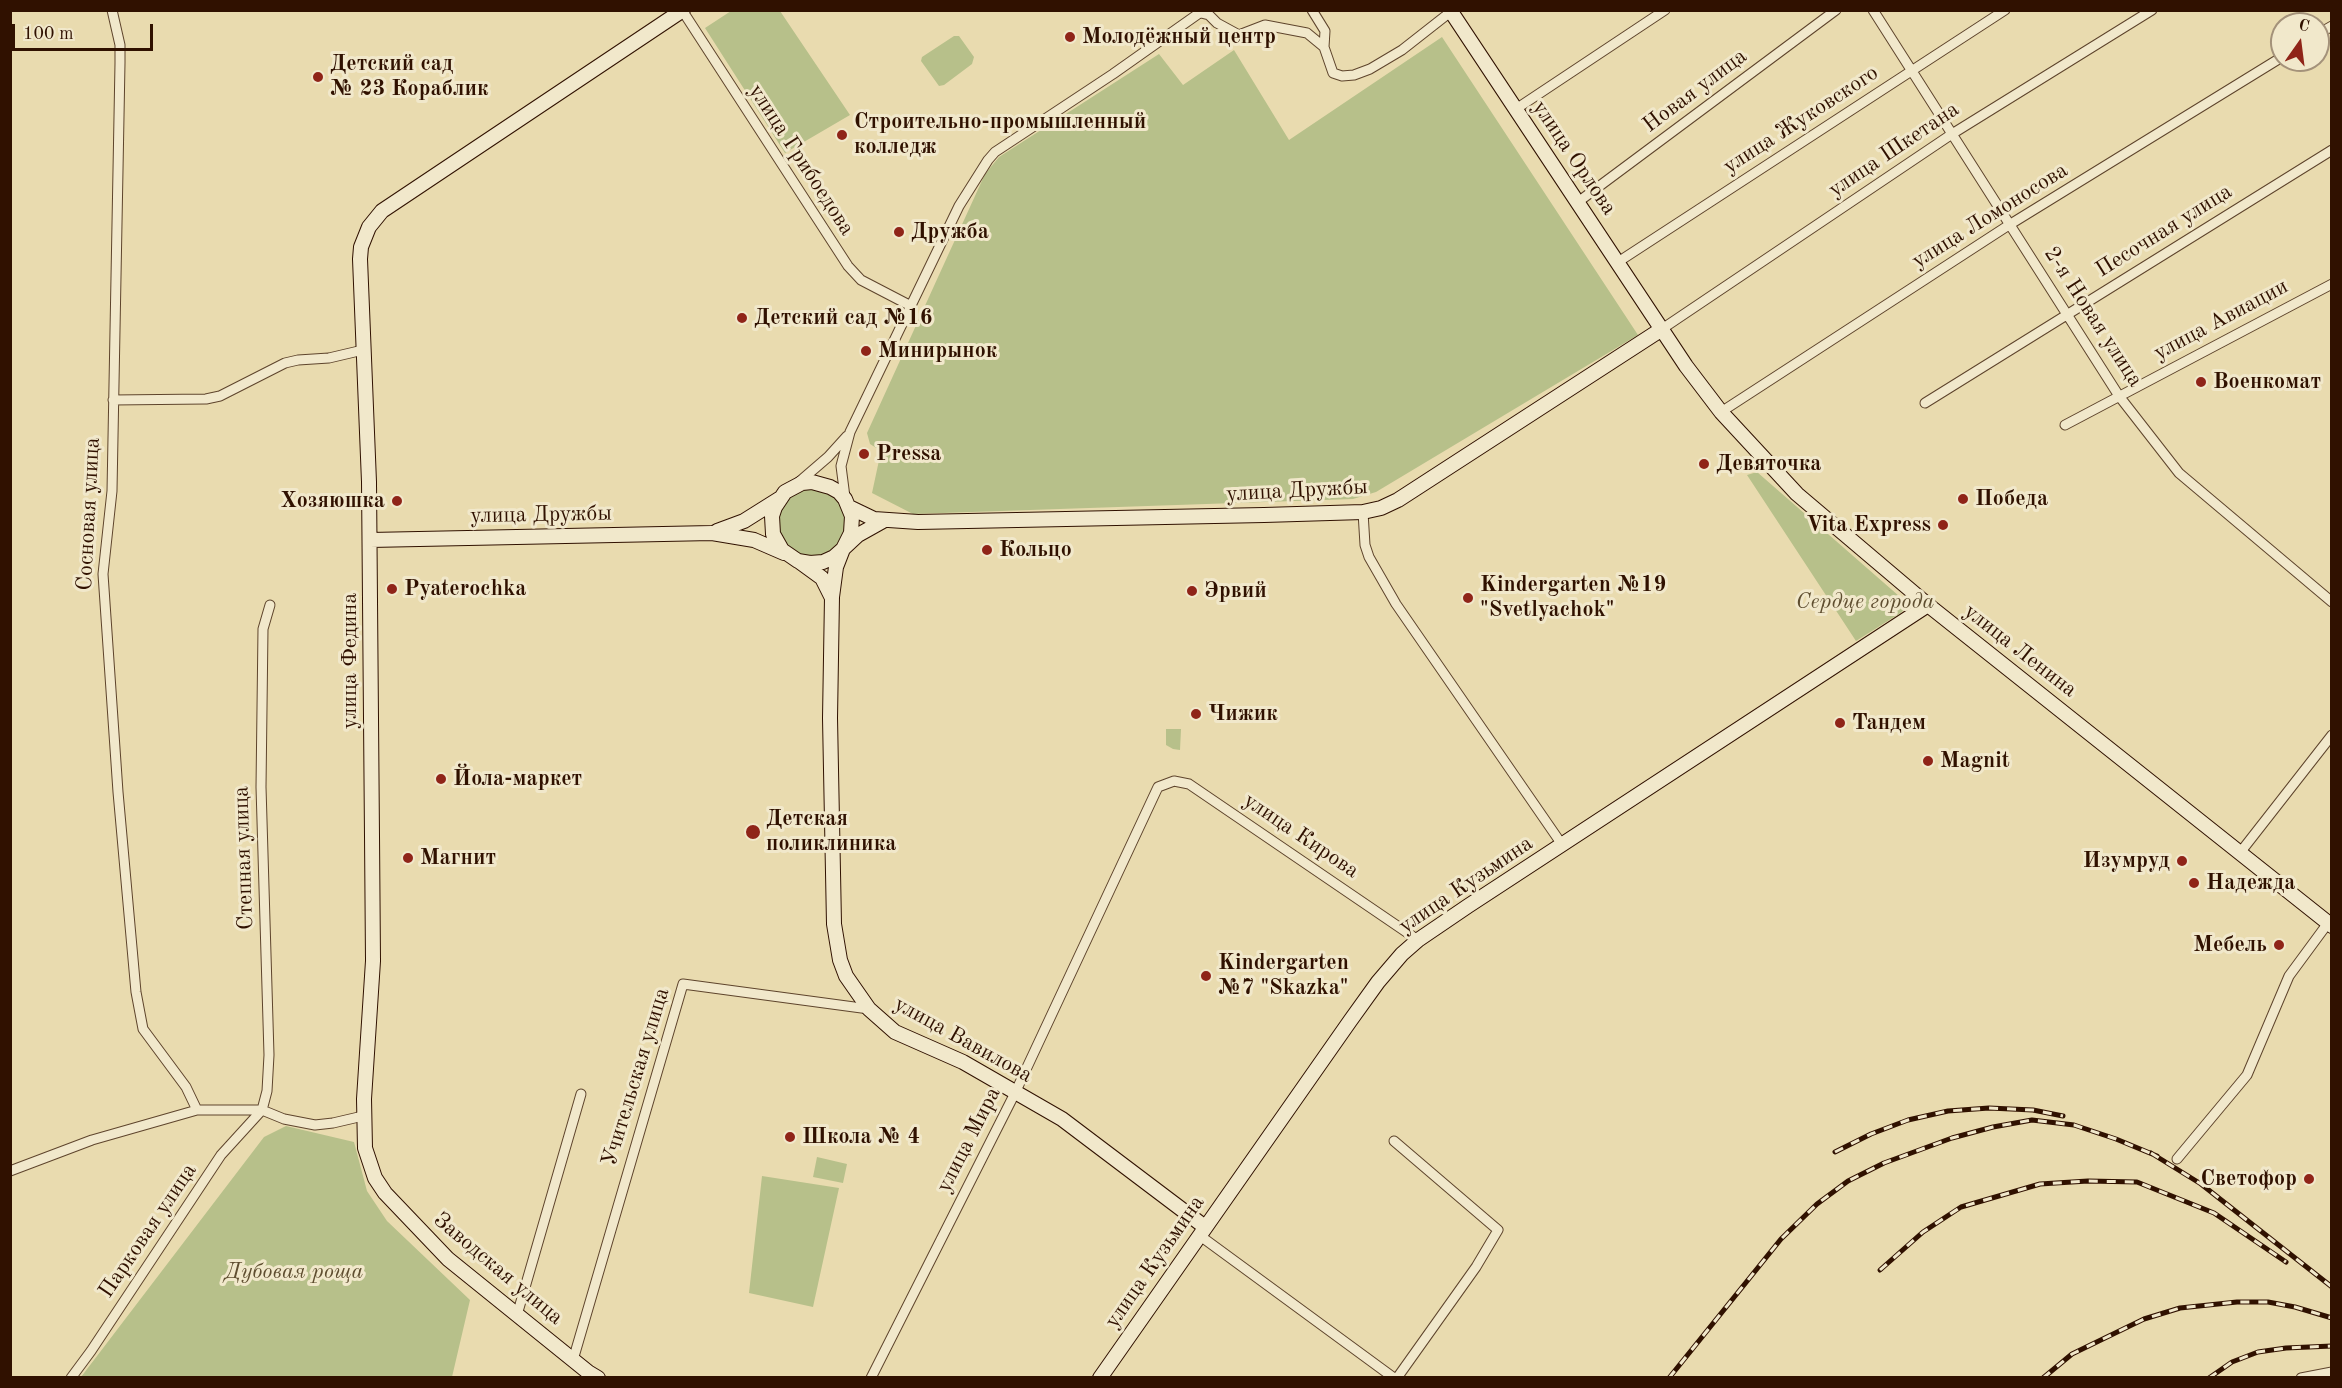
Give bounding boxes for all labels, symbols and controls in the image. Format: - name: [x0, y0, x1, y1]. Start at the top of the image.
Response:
- scale bar: [15, 12, 156, 50]
- north arrow: [2270, 12, 2330, 72]
- text: С: [2297, 17, 2311, 36]
- place label: Молодёжный центр: [1082, 24, 1276, 50]
- text: 100 m: [23, 25, 74, 43]
- marker: Молодёжный центр: [1063, 30, 1077, 44]
- street label: Новая улица: [1638, 43, 1752, 139]
- place label: Детский сад № 23 Кораблик: [330, 51, 489, 102]
- street label: улица Жуковского: [1718, 60, 1884, 180]
- marker: Детский сад № 23 Кораблик: [311, 70, 325, 84]
- street label: улица Грибоедова: [742, 79, 860, 241]
- street label: улица Орлова: [1526, 96, 1622, 220]
- street label: улица Шкетана: [1824, 97, 1964, 203]
- place label: Строительно-промышленный колледж: [854, 109, 1146, 160]
- marker: Строительно-промышленный колледж: [835, 128, 849, 142]
- street label: улица Ломоносова: [1907, 157, 2073, 275]
- street label: Песочная улица: [2091, 179, 2237, 283]
- place label: Дружба: [911, 219, 989, 245]
- marker: Дружба: [892, 225, 906, 239]
- street label: 2-я Новая улица: [2038, 242, 2148, 392]
- street label: улица Авиации: [2149, 274, 2293, 366]
- place label: Детский сад №16: [754, 305, 933, 331]
- marker: Детский сад №16: [735, 311, 749, 325]
- place label: Минирынок: [878, 338, 997, 364]
- marker: Минирынок: [859, 344, 873, 358]
- place label: Военкомат: [2213, 369, 2321, 395]
- marker: Военкомат: [2194, 375, 2208, 389]
- street label: Сосновая улица: [72, 437, 106, 591]
- place label: Pressa: [876, 441, 941, 467]
- marker: Pressa: [857, 447, 871, 461]
- place label: Девяточка: [1716, 451, 1821, 477]
- marker: Девяточка: [1697, 457, 1711, 471]
- street label: улица Дружбы: [1226, 474, 1368, 508]
- place label: Победа: [1975, 486, 2048, 512]
- place label: Хозяюшка: [280, 488, 385, 514]
- marker: Победа: [1956, 492, 1970, 506]
- marker: Хозяюшка: [390, 494, 404, 508]
- street label: улица Дружбы: [470, 501, 612, 529]
- place label: Vita Express: [1806, 512, 1931, 538]
- marker: Vita Express: [1936, 518, 1950, 532]
- place label: Кольцо: [999, 537, 1072, 563]
- marker: Кольцо: [980, 543, 994, 557]
- place label: Kindergarten №19 "Svetlyachok": [1480, 572, 1666, 624]
- place label: Pyaterochka: [404, 576, 526, 602]
- place label: Эрвий: [1204, 578, 1267, 604]
- marker: Pyaterochka: [385, 582, 399, 596]
- marker: Эрвий: [1185, 584, 1199, 598]
- park label: Сердце города: [1796, 589, 1934, 615]
- marker: Kindergarten №19 "Svetlyachok": [1461, 591, 1475, 605]
- street label: улица Федина: [337, 593, 363, 729]
- street label: улица Ленина: [1958, 599, 2082, 703]
- place label: Чижик: [1208, 701, 1278, 727]
- marker: Чижик: [1189, 707, 1203, 721]
- place label: Тандем: [1852, 710, 1926, 736]
- marker: Тандем: [1833, 716, 1847, 730]
- place label: Magnit: [1940, 748, 2010, 774]
- marker: Magnit: [1921, 754, 1935, 768]
- place label: Йола-маркет: [453, 766, 582, 792]
- marker: Йола-маркет: [434, 772, 448, 786]
- street label: Степная улица: [228, 786, 260, 930]
- street label: улица Кирова: [1238, 788, 1364, 884]
- place label: Детская поликлиника: [766, 806, 896, 858]
- marker: Детская поликлиника: [744, 823, 762, 841]
- street label: улица Кузьмина: [1394, 830, 1538, 940]
- place label: Магнит: [420, 845, 496, 871]
- place label: Изумруд: [2083, 848, 2170, 874]
- marker: Магнит: [401, 851, 415, 865]
- marker: Изумруд: [2175, 854, 2189, 868]
- place label: Надежда: [2206, 870, 2295, 896]
- marker: Надежда: [2187, 876, 2201, 890]
- place label: Мебель: [2193, 932, 2267, 958]
- marker: Мебель: [2272, 938, 2286, 952]
- place label: Kindergarten №7 "Skazka": [1218, 950, 1349, 1002]
- marker: Kindergarten №7 "Skazka": [1199, 969, 1213, 983]
- street label: Учительская улица: [596, 985, 676, 1169]
- street label: улица Вавилова: [889, 991, 1037, 1089]
- street label: улица Мира: [931, 1083, 1007, 1197]
- place label: Школа № 4: [802, 1124, 920, 1150]
- marker: Школа № 4: [783, 1130, 797, 1144]
- street label: Парковая улица: [93, 1159, 203, 1303]
- place label: Светофор: [2201, 1166, 2297, 1192]
- marker: Светофор: [2302, 1172, 2316, 1186]
- street label: улица Кузьмина: [1099, 1190, 1211, 1334]
- street label: Заводская улица: [428, 1207, 568, 1331]
- park label: Дубовая роща: [225, 1259, 363, 1285]

